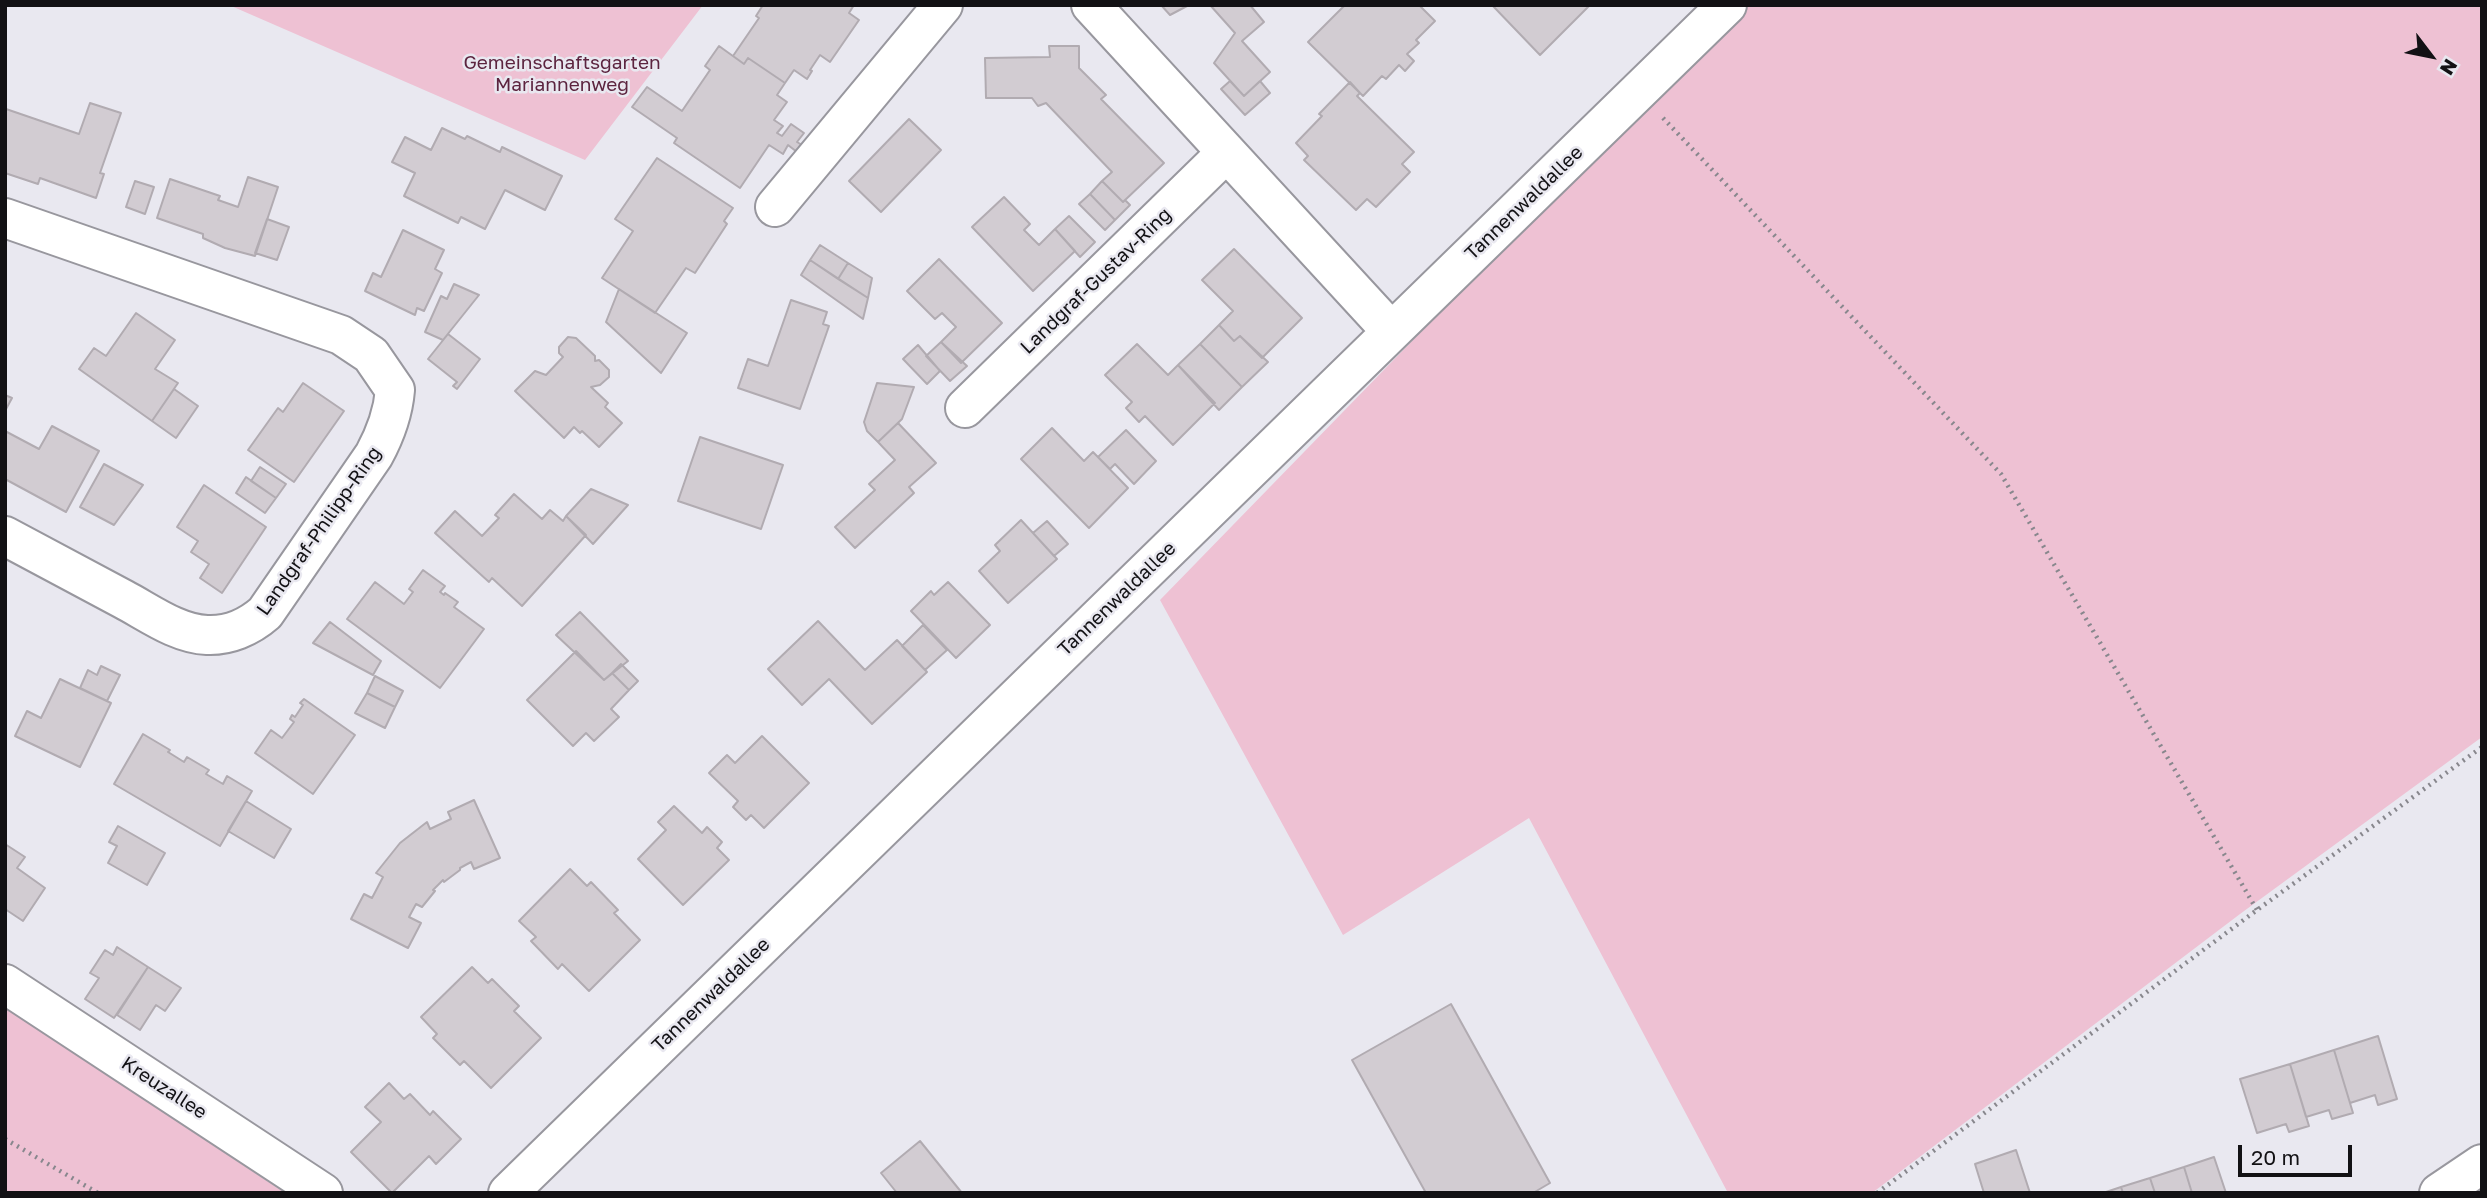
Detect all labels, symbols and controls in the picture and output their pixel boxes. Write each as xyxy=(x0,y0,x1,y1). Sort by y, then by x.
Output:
north arrow xyxy=(2396,21,2466,91)
park label: Gemeinschaftsgarten Mariannenweg xyxy=(463,52,661,96)
text: N xyxy=(2436,55,2463,80)
street label: Tannenwaldallee xyxy=(1460,141,1588,265)
street label: Landgraf-Gustav-Ring xyxy=(1016,203,1176,359)
street label: Landgraf-Philipp-Ring xyxy=(252,442,386,620)
street label: Tannenwaldallee xyxy=(1053,537,1181,661)
street label: Tannenwaldallee xyxy=(647,933,775,1057)
street label: Kreuzallee xyxy=(117,1052,211,1124)
scale bar xyxy=(2242,1132,2356,1176)
text: 20 m xyxy=(2251,1144,2300,1170)

